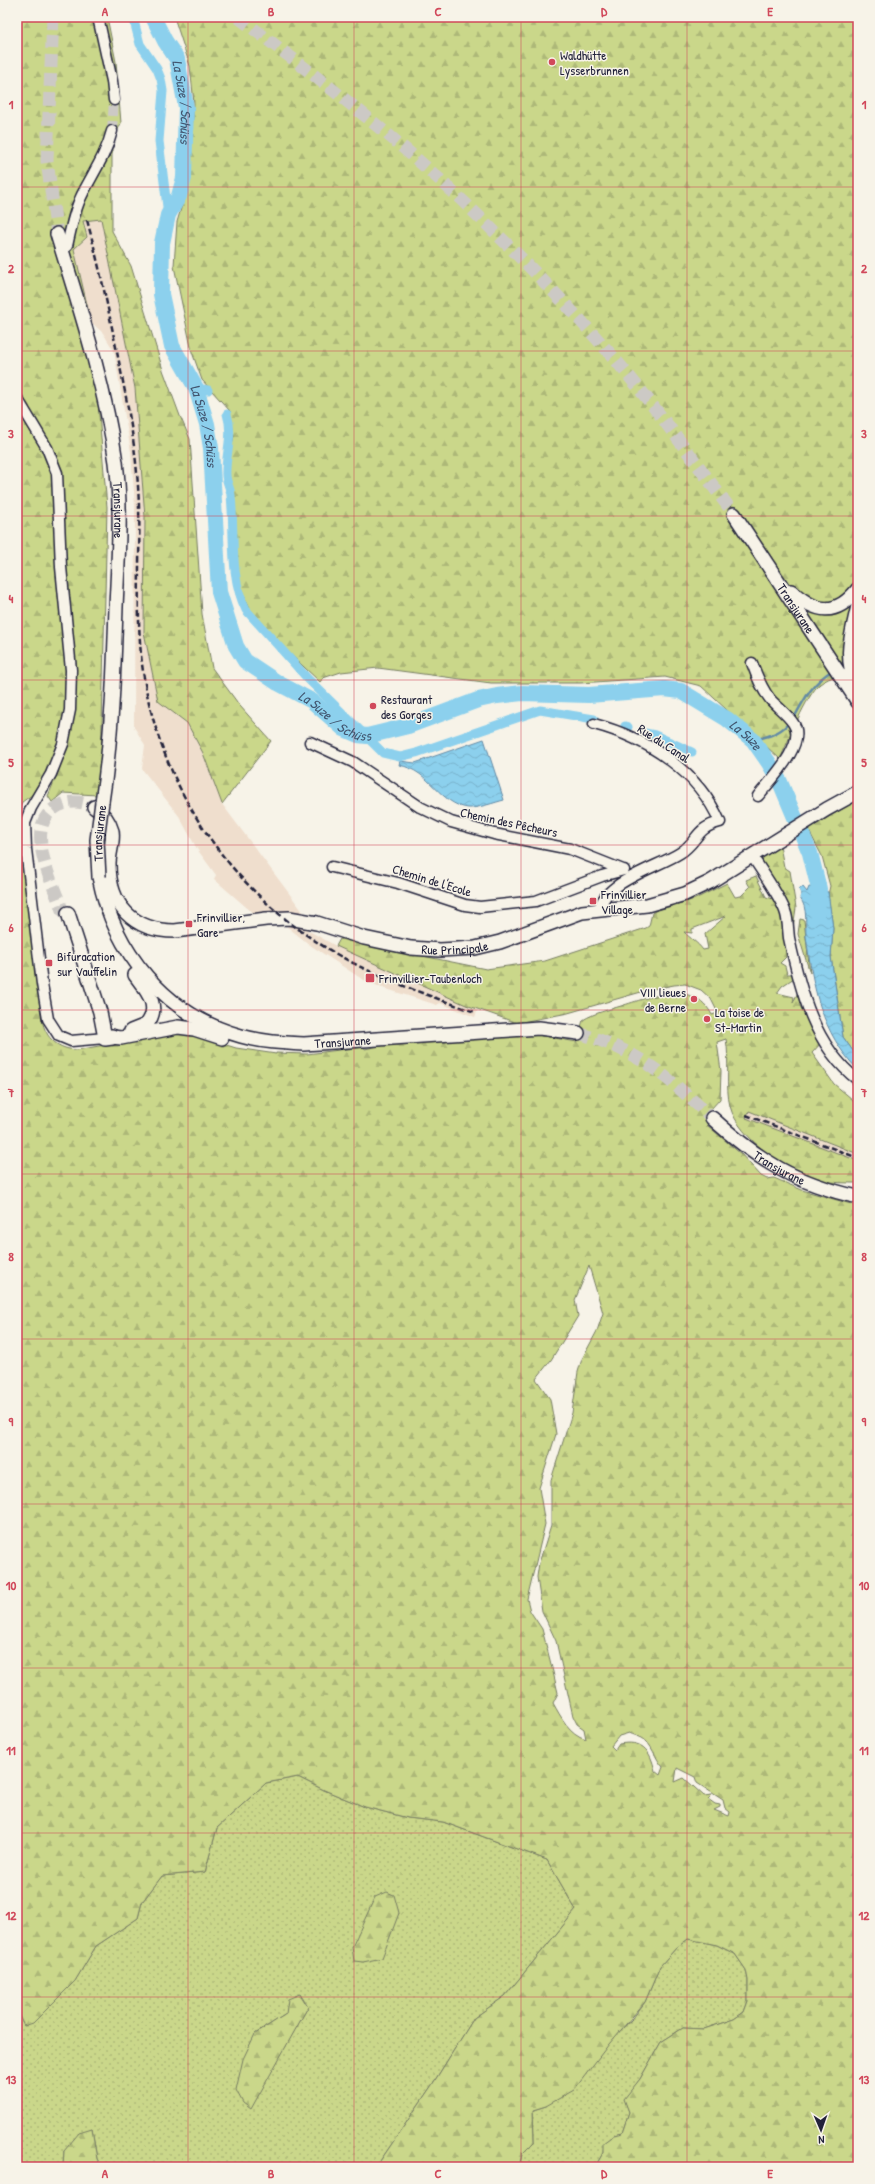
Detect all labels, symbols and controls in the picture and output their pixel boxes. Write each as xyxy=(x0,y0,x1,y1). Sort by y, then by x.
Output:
text: A xyxy=(102,2,109,20)
text: B xyxy=(268,2,275,20)
text: C xyxy=(434,2,442,20)
text: D xyxy=(601,2,608,20)
text: E xyxy=(767,2,773,20)
place label: Waldhütte Lysserbrunnen xyxy=(560,46,629,79)
marker: Waldhütte Lysserbrunnen xyxy=(547,57,557,67)
water label: La Suze / Schüss xyxy=(168,59,196,146)
text: 1 xyxy=(9,95,14,113)
text: 1 xyxy=(862,95,867,113)
text: 2 xyxy=(8,259,15,277)
text: 2 xyxy=(861,259,868,277)
water label: La Suze / Schüss xyxy=(187,380,222,469)
text: 3 xyxy=(8,424,14,442)
text: 3 xyxy=(861,424,867,442)
street label: Transjurane xyxy=(109,481,128,539)
street label: Transjurane xyxy=(773,580,819,637)
text: 4 xyxy=(9,589,14,607)
text: 4 xyxy=(862,589,867,607)
water label: La Suze / Schüss xyxy=(296,686,374,745)
place label: Restaurant des Gorges xyxy=(381,690,433,723)
marker: Restaurant des Gorges xyxy=(368,701,378,711)
water label: La Suze xyxy=(726,715,768,755)
street label: Rue du Canal xyxy=(634,719,694,767)
text: 5 xyxy=(8,753,14,771)
text: 5 xyxy=(861,753,867,771)
street label: Chemin des Pêcheurs xyxy=(459,803,559,841)
street label: Transjurane xyxy=(88,804,111,862)
street label: Chemin de l'Ecole xyxy=(390,859,474,901)
place label: Frinvillier Village xyxy=(600,885,646,918)
marker: Frinvillier Village xyxy=(588,896,598,906)
place label: Frinvillier, Gare xyxy=(196,908,245,941)
text: 6 xyxy=(8,918,14,936)
text: 6 xyxy=(861,918,867,936)
marker: Frinvillier, Gare xyxy=(184,919,194,929)
street label: Rue Principale xyxy=(421,936,490,959)
place label: Bifuracation sur Vauffelin xyxy=(57,947,117,980)
marker: Bifuracation sur Vauffelin xyxy=(44,958,54,968)
place label: Frinvillier-Taubenloch xyxy=(378,969,482,987)
marker: Frinvillier-Taubenloch xyxy=(364,972,376,984)
place label: VIII lieues de Berne xyxy=(640,983,686,1016)
marker: VIII lieues de Berne xyxy=(689,994,699,1004)
place label: La toise de St-Martin xyxy=(715,1003,764,1036)
marker: La toise de St-Martin xyxy=(702,1014,712,1024)
street label: Transjurane xyxy=(314,1030,372,1052)
text: 7 xyxy=(7,1083,15,1101)
text: 7 xyxy=(860,1083,868,1101)
street label: Transjurane xyxy=(750,1146,808,1189)
text: 8 xyxy=(8,1247,14,1265)
text: 8 xyxy=(861,1247,867,1265)
text: 9 xyxy=(9,1412,14,1430)
text: 9 xyxy=(862,1412,867,1430)
text: 10 xyxy=(6,1576,16,1594)
text: 10 xyxy=(859,1576,869,1594)
text: 11 xyxy=(6,1741,16,1759)
text: 11 xyxy=(859,1741,869,1759)
text: 12 xyxy=(6,1906,17,1924)
text: 12 xyxy=(859,1906,870,1924)
text: 13 xyxy=(6,2070,16,2088)
text: 13 xyxy=(859,2070,869,2088)
north arrow xyxy=(801,2110,841,2150)
text: N xyxy=(818,2133,825,2147)
text: A xyxy=(102,2164,109,2182)
text: B xyxy=(268,2164,275,2182)
text: C xyxy=(434,2164,442,2182)
text: D xyxy=(601,2164,608,2182)
text: E xyxy=(767,2164,773,2182)

